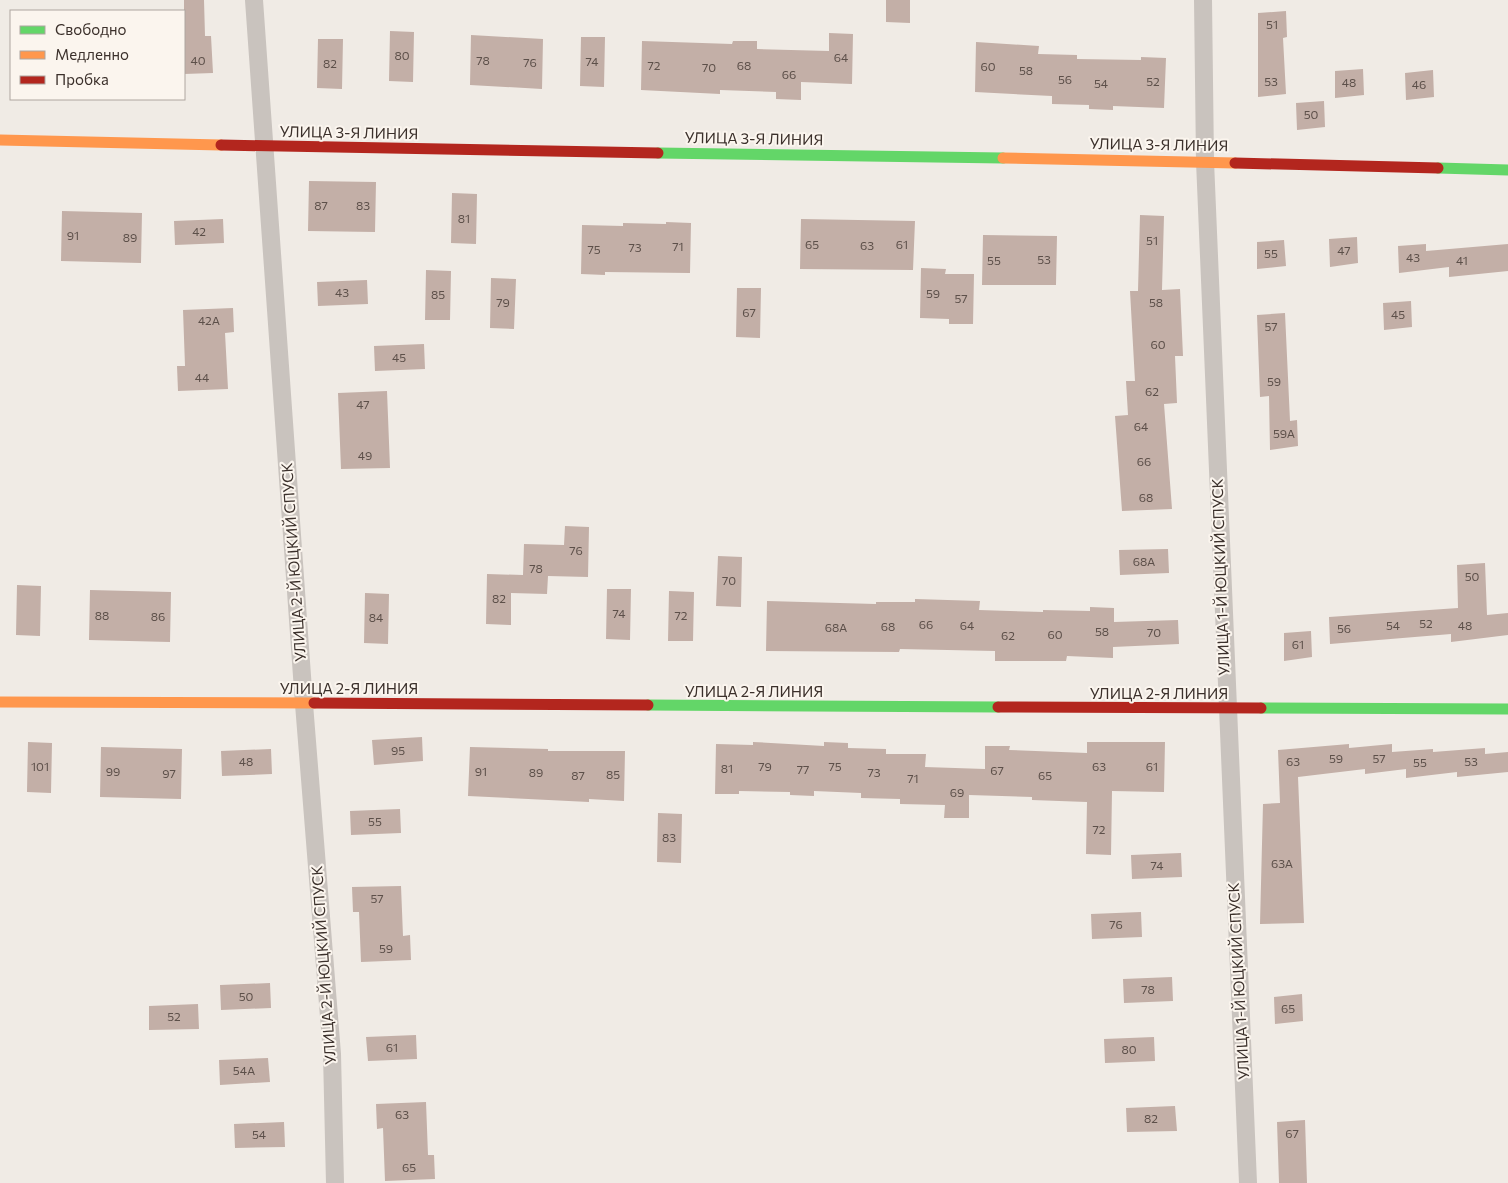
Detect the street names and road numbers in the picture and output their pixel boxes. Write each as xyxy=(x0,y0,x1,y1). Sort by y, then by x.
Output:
street label: УЛИЦА 3-Я ЛИНИЯ xyxy=(279,122,419,142)
street label: УЛИЦА 3-Я ЛИНИЯ xyxy=(684,128,824,148)
street label: УЛИЦА 3-Я ЛИНИЯ xyxy=(1089,134,1229,154)
street label: УЛИЦА 2-Й ЮЦКИЙ СПУСК xyxy=(277,462,309,662)
street label: УЛИЦА 1-Й ЮЦКИЙ СПУСК xyxy=(1208,478,1232,676)
street label: УЛИЦА 2-Я ЛИНИЯ xyxy=(280,679,418,697)
street label: УЛИЦА 2-Я ЛИНИЯ xyxy=(685,682,823,700)
street label: УЛИЦА 2-Я ЛИНИЯ xyxy=(1090,684,1228,702)
street label: УЛИЦА 2-Й ЮЦКИЙ СПУСК xyxy=(307,865,339,1065)
street label: УЛИЦА 1-Й ЮЦКИЙ СПУСК xyxy=(1224,882,1252,1080)

